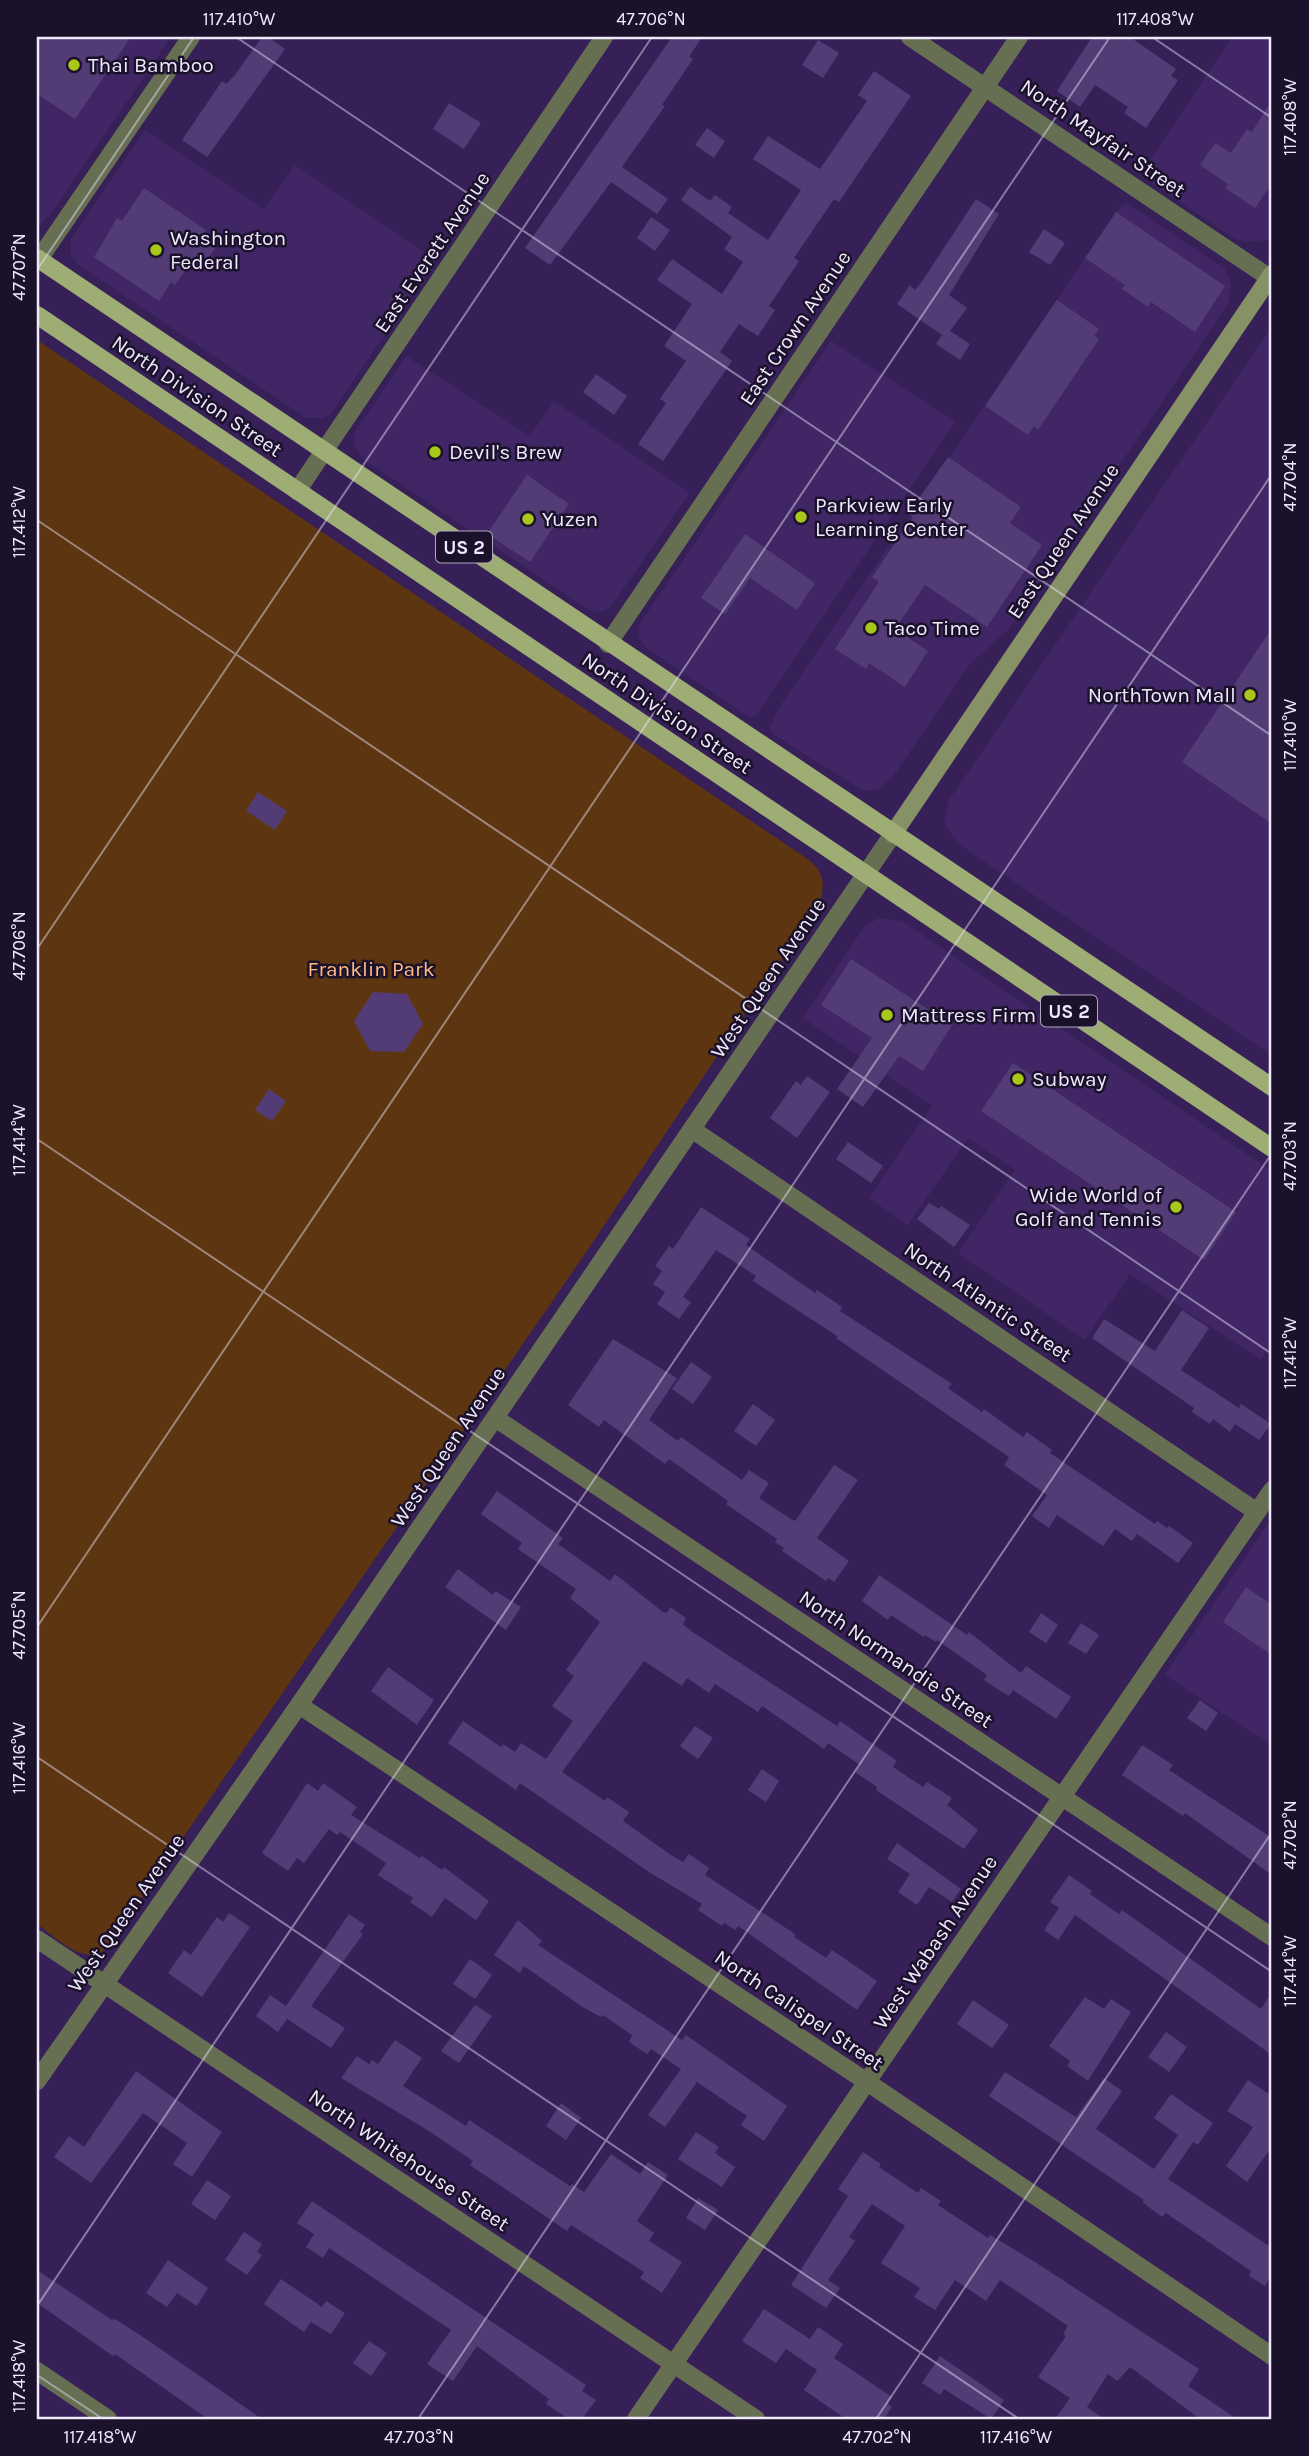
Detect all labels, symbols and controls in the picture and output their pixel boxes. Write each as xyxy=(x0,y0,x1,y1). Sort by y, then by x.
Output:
text: 117.410°W xyxy=(203,8,275,30)
text: 47.706°N xyxy=(616,8,686,30)
text: 117.408°W xyxy=(1116,8,1194,30)
place label: Thai Bamboo xyxy=(88,53,214,77)
marker: Thai Bamboo xyxy=(66,57,82,73)
street label: North Mayfair Street xyxy=(1016,74,1190,202)
text: 117.408°W xyxy=(1279,78,1301,156)
street label: East Everett Avenue xyxy=(369,167,495,337)
place label: Washington Federal xyxy=(170,226,286,274)
text: 47.707°N xyxy=(8,233,30,301)
marker: Washington Federal xyxy=(148,242,164,258)
street label: East Crown Avenue xyxy=(734,246,856,410)
street label: North Division Street xyxy=(107,330,287,462)
place label: Devil's Brew xyxy=(449,440,562,464)
text: 47.704°N xyxy=(1279,442,1301,512)
marker: Devil's Brew xyxy=(427,444,443,460)
street label: East Queen Avenue xyxy=(1002,459,1124,623)
text: 117.412°W xyxy=(8,486,30,558)
place label: Parkview Early Learning Center xyxy=(815,493,966,541)
place label: Yuzen xyxy=(542,507,598,531)
marker: Parkview Early Learning Center xyxy=(793,509,809,525)
marker: Yuzen xyxy=(520,511,536,527)
road number: US 2 xyxy=(436,532,492,562)
place label: Taco Time xyxy=(885,616,980,640)
marker: Taco Time xyxy=(863,620,879,636)
street label: North Division Street xyxy=(577,647,757,779)
place label: NorthTown Mall xyxy=(1088,683,1236,707)
marker: NorthTown Mall xyxy=(1242,687,1258,703)
text: 117.410°W xyxy=(1279,699,1301,771)
street label: West Queen Avenue xyxy=(706,894,830,1062)
text: 47.706°N xyxy=(8,911,30,981)
park label: Franklin Park xyxy=(307,957,435,981)
road number: US 2 xyxy=(1041,995,1097,1026)
place label: Mattress Firm xyxy=(901,1003,1036,1027)
marker: Mattress Firm xyxy=(879,1007,895,1023)
place label: Subway xyxy=(1032,1067,1107,1091)
marker: Subway xyxy=(1010,1071,1026,1087)
text: 117.414°W xyxy=(8,1104,30,1176)
text: 47.703°N xyxy=(1279,1121,1301,1191)
place label: Wide World of Golf and Tennis xyxy=(1015,1183,1163,1231)
marker: Wide World of Golf and Tennis xyxy=(1168,1199,1184,1215)
street label: North Atlantic Street xyxy=(900,1237,1076,1367)
text: 117.412°W xyxy=(1279,1317,1301,1389)
street label: West Queen Avenue xyxy=(386,1363,510,1531)
street label: North Normandie Street xyxy=(795,1585,997,1733)
text: 47.705°N xyxy=(8,1590,30,1660)
text: 117.416°W xyxy=(8,1722,30,1794)
text: 47.702°N xyxy=(1279,1800,1301,1870)
street label: West Queen Avenue xyxy=(62,1829,190,1997)
street label: West Wabash Avenue xyxy=(868,1851,1002,2033)
text: 117.414°W xyxy=(1279,1935,1301,2007)
street label: North Calispel Street xyxy=(710,1945,888,2075)
street label: North Whitehouse Street xyxy=(304,2084,514,2236)
text: 117.418°W xyxy=(8,2340,30,2412)
text: 117.418°W xyxy=(64,2426,136,2448)
text: 47.703°N xyxy=(384,2426,454,2448)
text: 47.702°N xyxy=(842,2426,912,2448)
text: 117.416°W xyxy=(980,2426,1052,2448)

